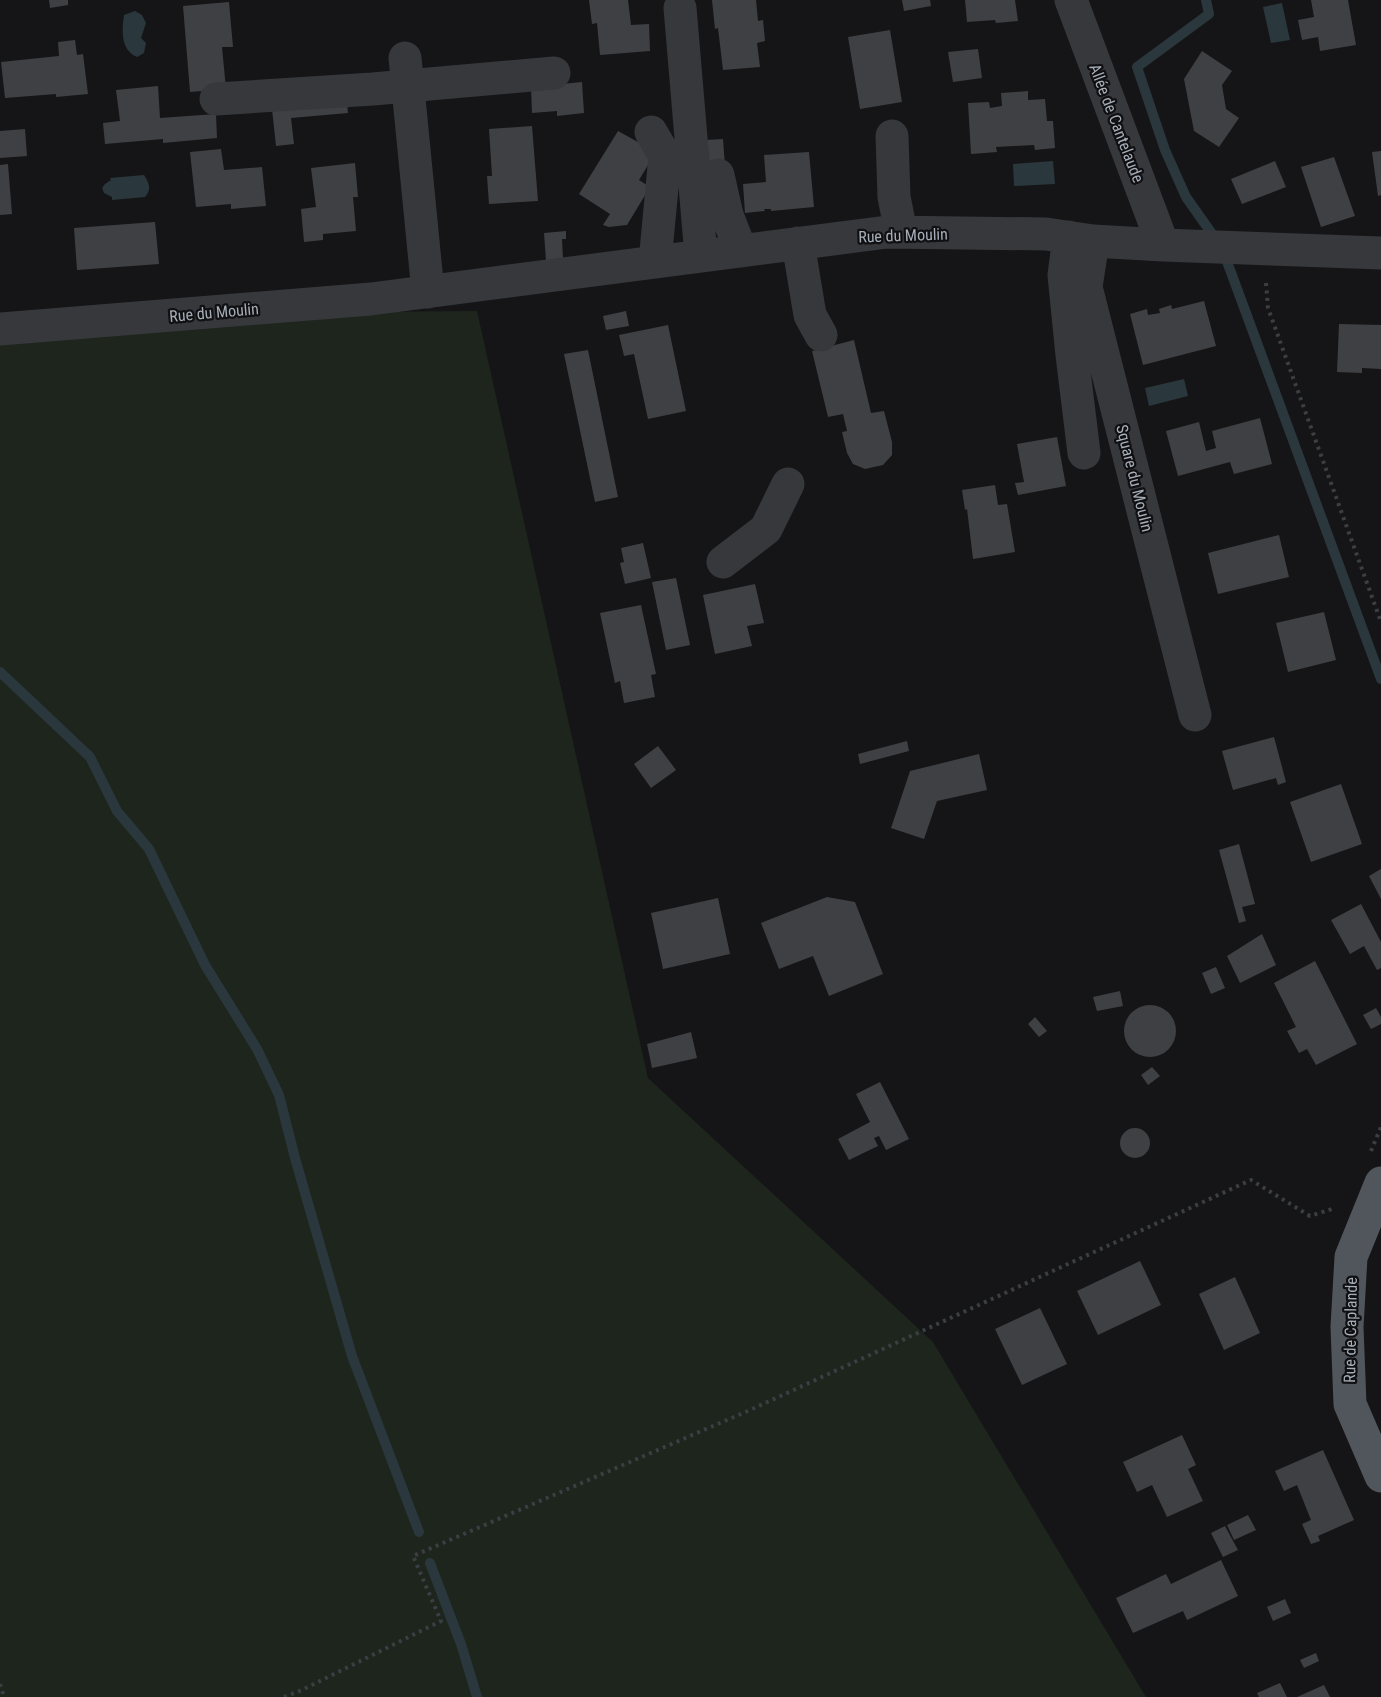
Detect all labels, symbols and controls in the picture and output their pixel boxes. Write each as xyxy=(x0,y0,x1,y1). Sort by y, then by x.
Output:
street label: Allée de Cantelaude xyxy=(1085,61,1148,185)
street label: Rue du Moulin xyxy=(858,224,948,247)
street label: Rue du Moulin xyxy=(169,299,260,326)
street label: Square du Moulin xyxy=(1112,423,1157,534)
street label: Rue de Caplande xyxy=(1340,1277,1361,1383)

